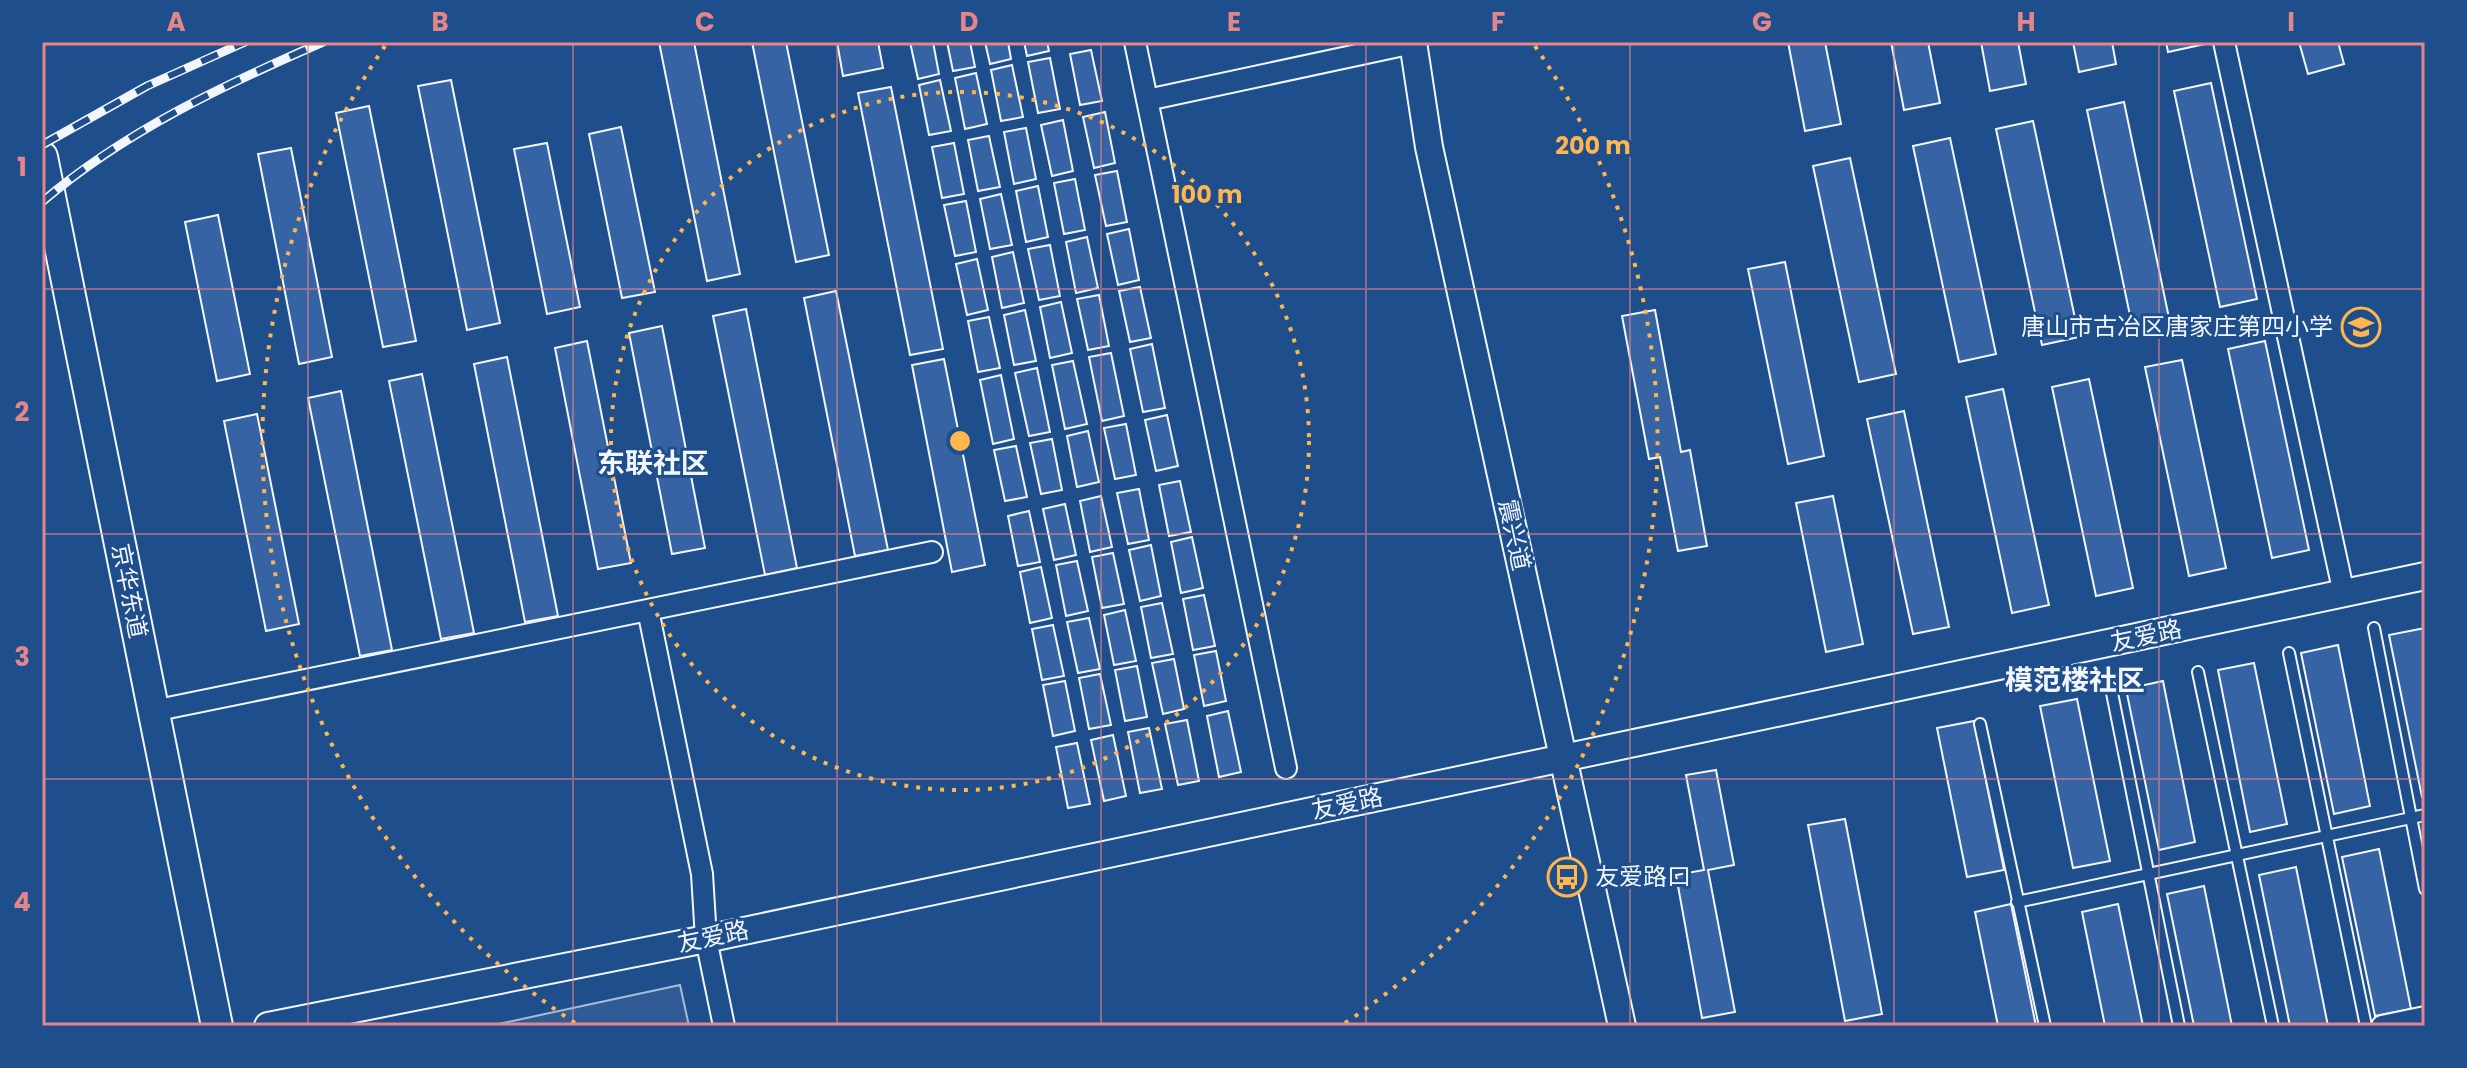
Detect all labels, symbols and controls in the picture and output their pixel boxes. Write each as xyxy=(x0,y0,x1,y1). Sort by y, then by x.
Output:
text: A xyxy=(166,4,186,40)
text: B xyxy=(431,4,449,40)
text: C xyxy=(695,4,715,40)
text: D xyxy=(960,4,979,40)
text: E xyxy=(1227,4,1241,40)
text: F xyxy=(1491,4,1505,40)
text: G xyxy=(1752,4,1772,40)
text: H xyxy=(2016,4,2036,40)
text: I xyxy=(2287,4,2295,40)
text: 200 m xyxy=(1555,129,1631,162)
text: 1 xyxy=(17,149,27,185)
text: 100 m xyxy=(1172,178,1242,211)
school or university icon: 唐山市古冶区唐家庄第四小学 xyxy=(2340,306,2382,348)
place label: 唐山市古冶区唐家庄第四小学 xyxy=(2021,310,2333,343)
text: 2 xyxy=(15,394,30,430)
centre of rings xyxy=(946,427,974,455)
district label: 东联社区 xyxy=(597,444,709,483)
street label: 震兴道 xyxy=(1491,496,1538,574)
street label: 京华东道 xyxy=(104,541,155,641)
street label: 友爱路 xyxy=(2107,612,2185,659)
text: 3 xyxy=(14,639,30,675)
district label: 模范楼社区 xyxy=(2005,661,2145,700)
street label: 友爱路 xyxy=(1308,780,1386,827)
bus stop icon: 友爱路口 xyxy=(1546,856,1588,898)
place label: 友爱路口 xyxy=(1595,860,1691,893)
text: 4 xyxy=(13,884,31,920)
street label: 友爱路 xyxy=(674,913,752,960)

